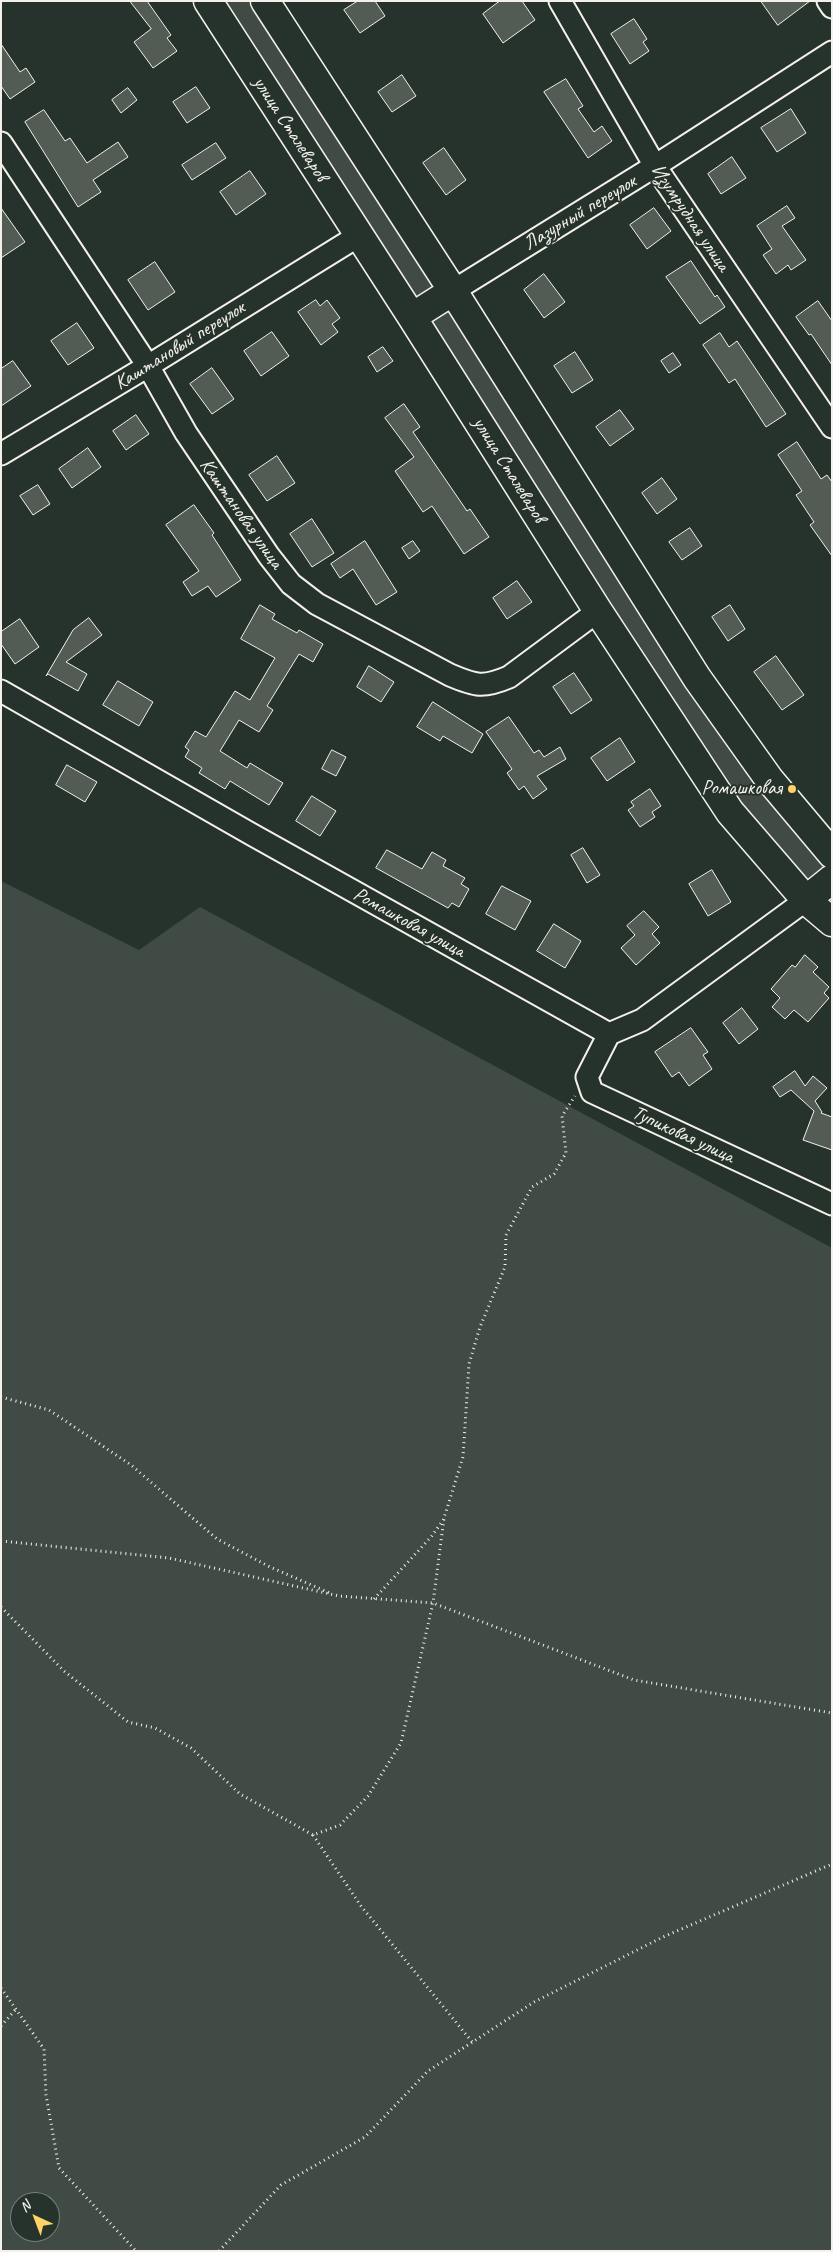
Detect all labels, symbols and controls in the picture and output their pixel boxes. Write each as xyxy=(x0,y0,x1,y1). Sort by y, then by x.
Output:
street label: улица Сталеваров xyxy=(247,72,333,186)
street label: Изумрудная улица xyxy=(645,160,735,276)
street label: Лазурный переулок xyxy=(519,170,641,256)
street label: Каштановый переулок xyxy=(110,296,250,396)
street label: улица Сталеваров xyxy=(467,413,551,527)
street label: Каштановая улица xyxy=(194,454,288,574)
place label: Ромашковая xyxy=(702,777,782,801)
marker: Ромашковая xyxy=(786,783,798,795)
street label: Ромашковая улица xyxy=(349,883,469,963)
street label: Тупиковая улица xyxy=(628,1101,738,1169)
north arrow xyxy=(10,2192,60,2242)
text: N xyxy=(16,2197,34,2216)

